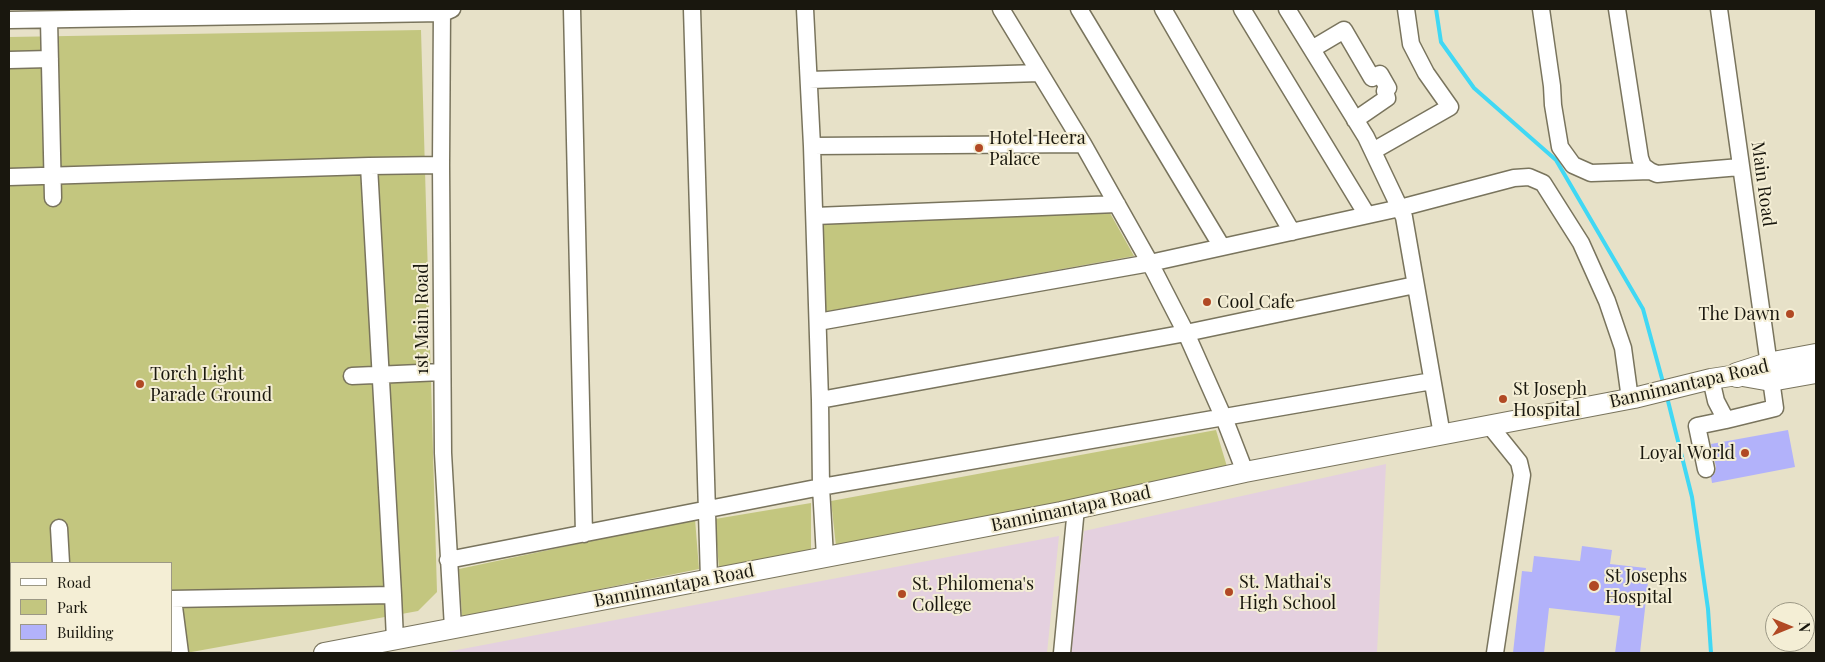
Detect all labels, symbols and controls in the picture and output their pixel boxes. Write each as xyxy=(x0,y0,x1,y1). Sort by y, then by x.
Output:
place label: Hotel Heera Palace xyxy=(989,127,1086,170)
street label: Main Road xyxy=(1746,140,1780,228)
marker: Hotel Heera Palace xyxy=(973,142,985,154)
street label: 1st Main Road xyxy=(411,263,433,375)
place label: Cool Cafe xyxy=(1217,291,1295,313)
marker: Cool Cafe xyxy=(1201,296,1213,308)
place label: The Dawn xyxy=(1698,303,1780,325)
marker: The Dawn xyxy=(1784,308,1796,320)
street label: Bannimantapa Road xyxy=(1607,355,1771,413)
place label: Torch Light Parade Ground xyxy=(150,363,272,406)
marker: Torch Light Parade Ground xyxy=(134,378,146,390)
place label: St Joseph Hospital xyxy=(1513,378,1587,420)
marker: St Joseph Hospital xyxy=(1497,393,1509,405)
place label: Loyal World xyxy=(1639,442,1735,464)
marker: Loyal World xyxy=(1739,447,1751,459)
street label: Bannimantapa Road xyxy=(989,482,1153,536)
street label: Bannimantapa Road xyxy=(592,560,756,612)
legend xyxy=(10,562,172,652)
place label: St Josephs Hospital xyxy=(1605,565,1687,608)
place label: St. Mathai's High School xyxy=(1239,571,1336,614)
text: Road xyxy=(57,572,91,592)
place label: St. Philomena's College xyxy=(912,573,1034,616)
marker: St Josephs Hospital xyxy=(1587,579,1601,593)
marker: St. Mathai's High School xyxy=(1223,586,1235,598)
marker: St. Philomena's College xyxy=(896,588,908,600)
text: Park xyxy=(57,597,88,617)
north arrow xyxy=(1765,602,1815,652)
text: Building xyxy=(57,622,113,642)
text: N xyxy=(1795,622,1814,632)

